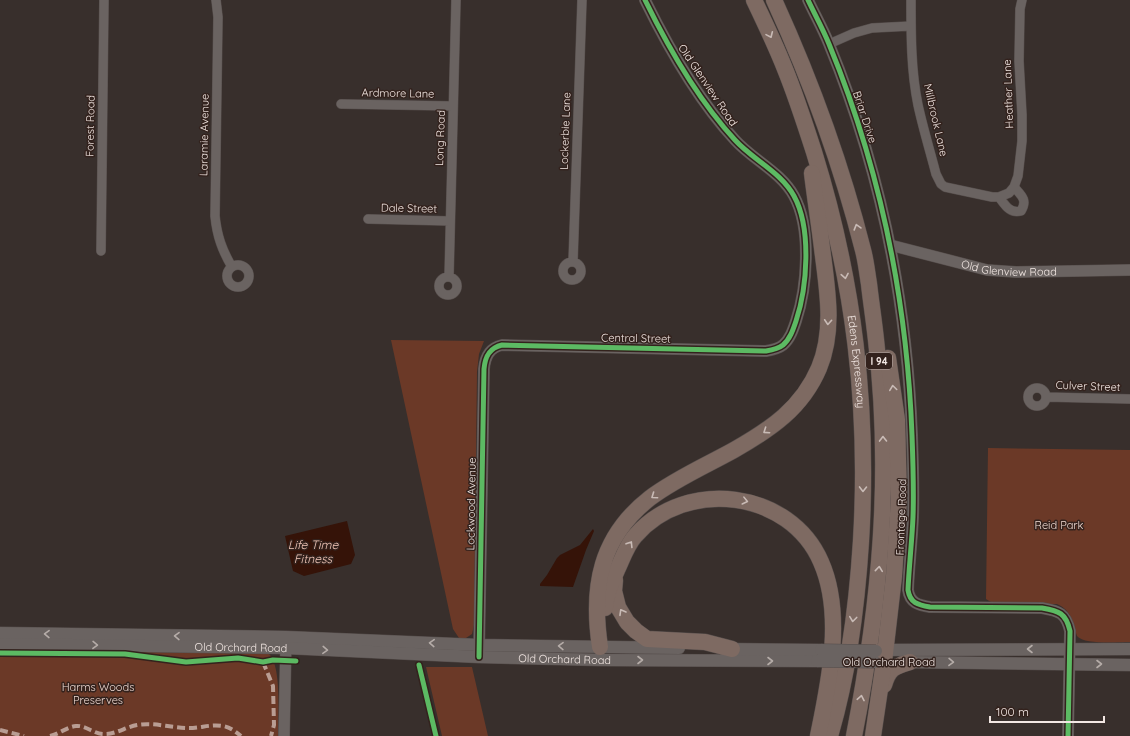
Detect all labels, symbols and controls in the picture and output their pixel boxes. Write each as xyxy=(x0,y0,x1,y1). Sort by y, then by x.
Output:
one-way arrow xyxy=(766,32,774,39)
street label: Old Glenview Road xyxy=(675,41,741,129)
street label: Heather Lane xyxy=(1000,59,1016,129)
street label: Millbrook Lane xyxy=(921,82,951,158)
street label: Ardmore Lane xyxy=(362,85,434,101)
street label: Briar Drive xyxy=(850,89,880,145)
street label: Lockerbie Lane xyxy=(557,92,573,170)
street label: Laramie Avenue xyxy=(196,94,212,176)
street label: Forest Road xyxy=(82,95,98,157)
street label: Long Road xyxy=(432,110,448,166)
street label: Dale Street xyxy=(381,201,438,215)
one-way arrow xyxy=(853,224,862,231)
street label: Old Glenview Road xyxy=(960,257,1057,279)
one-way arrow xyxy=(841,273,849,280)
street label: Edens Expressway xyxy=(845,314,868,409)
one-way arrow xyxy=(824,319,833,325)
street label: Central Street xyxy=(601,330,671,346)
road number: I 94 xyxy=(866,353,892,369)
street label: Culver Street xyxy=(1055,378,1121,394)
one-way arrow xyxy=(888,385,897,391)
one-way arrow xyxy=(763,426,770,434)
one-way arrow xyxy=(879,436,887,442)
street label: Lockwood Avenue xyxy=(463,457,479,551)
street label: Frontage Road xyxy=(893,478,909,556)
one-way arrow xyxy=(858,486,867,492)
one-way arrow xyxy=(651,491,658,499)
one-way arrow xyxy=(742,497,748,505)
park label: Reid Park xyxy=(1035,518,1084,532)
water label: Life Time Fitness xyxy=(288,537,339,566)
one-way arrow xyxy=(625,541,633,548)
one-way arrow xyxy=(874,566,883,572)
one-way arrow xyxy=(619,609,626,616)
one-way arrow xyxy=(849,616,858,622)
one-way arrow xyxy=(44,630,50,638)
one-way arrow xyxy=(174,632,180,640)
one-way arrow xyxy=(428,638,435,647)
street label: Old Orchard Road xyxy=(195,640,287,655)
one-way arrow xyxy=(92,641,98,649)
one-way arrow xyxy=(558,642,564,650)
one-way arrow xyxy=(1027,645,1033,653)
one-way arrow xyxy=(322,646,328,654)
street label: Old Orchard Road xyxy=(518,651,611,667)
street label: Old Orchard Road xyxy=(843,655,935,669)
one-way arrow xyxy=(637,656,643,664)
one-way arrow xyxy=(767,657,773,665)
one-way arrow xyxy=(948,658,954,666)
one-way arrow xyxy=(1096,660,1102,668)
park label: Harms Woods Preserves xyxy=(62,680,134,707)
one-way arrow xyxy=(857,695,865,701)
scale bar xyxy=(990,698,1104,724)
text: 100 m xyxy=(996,704,1029,719)

